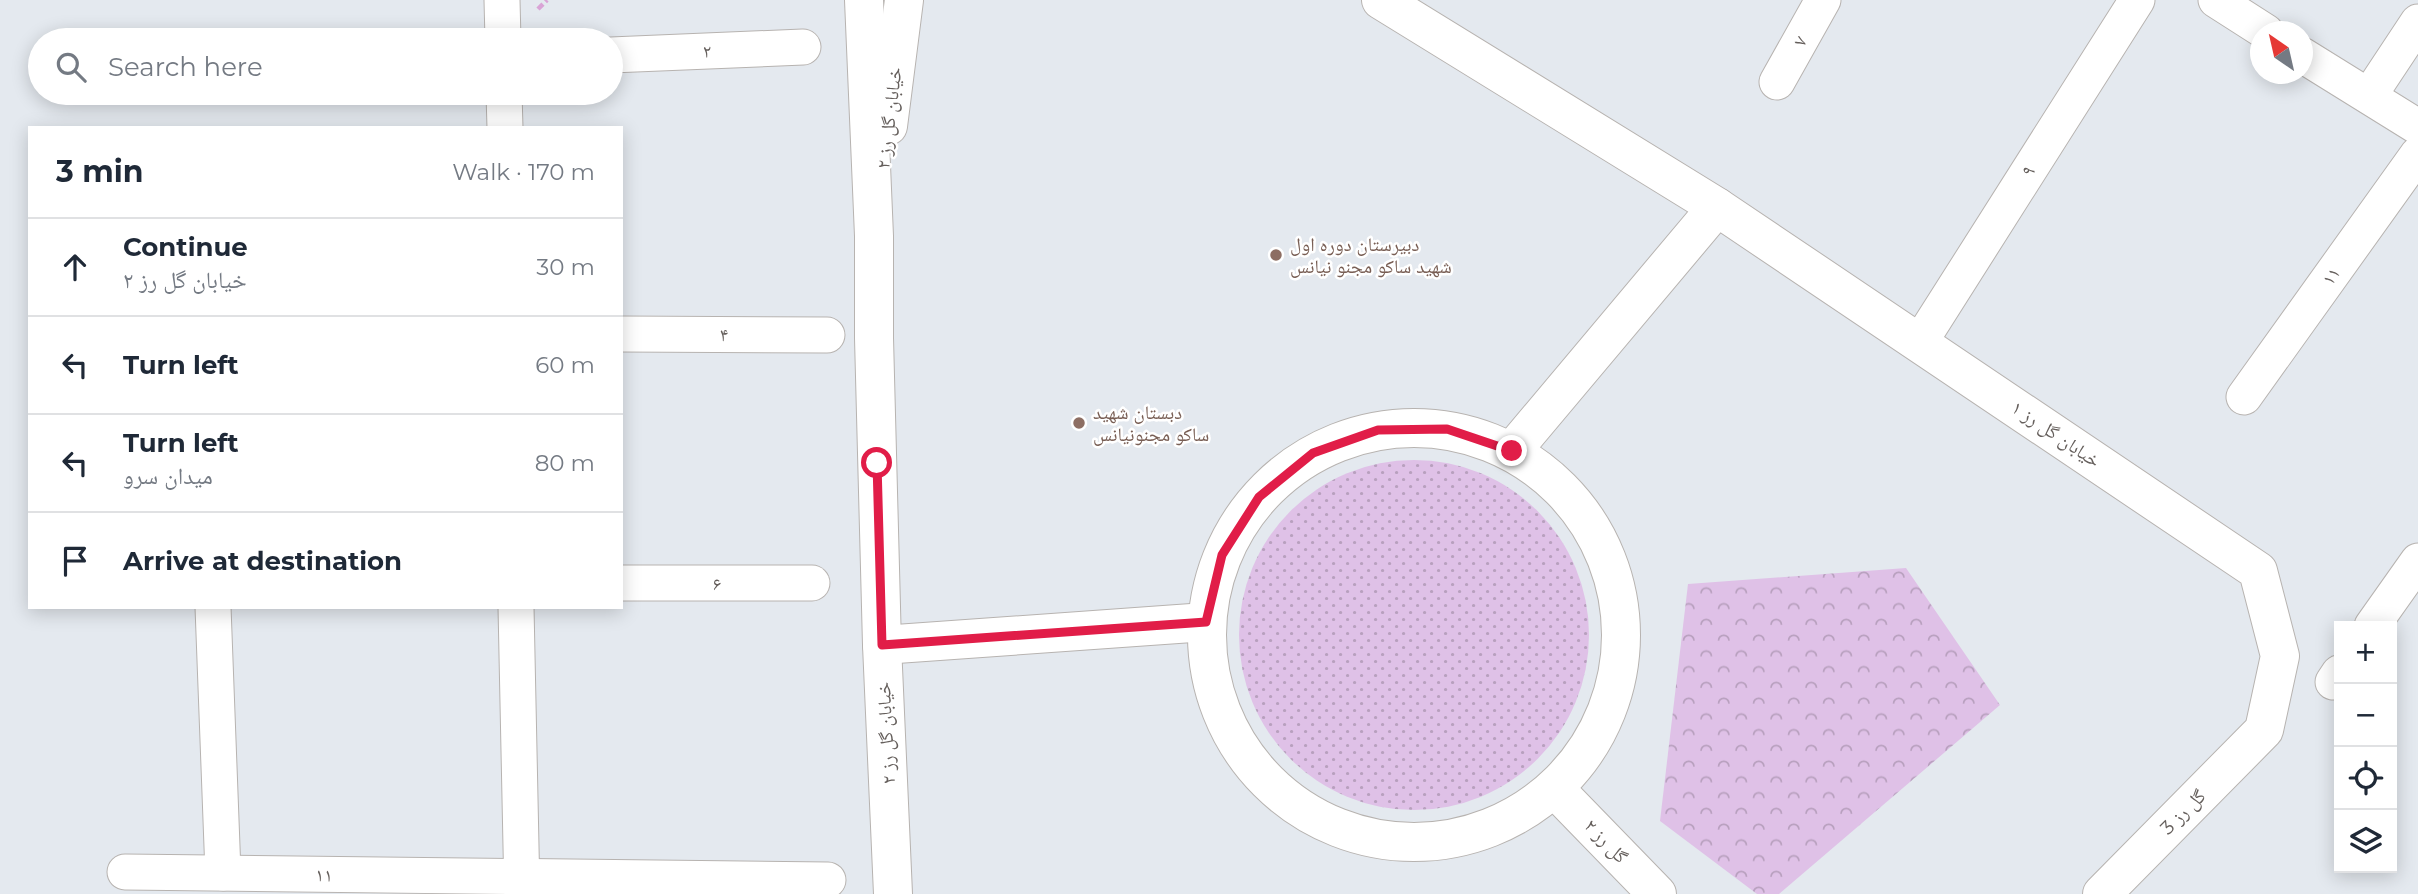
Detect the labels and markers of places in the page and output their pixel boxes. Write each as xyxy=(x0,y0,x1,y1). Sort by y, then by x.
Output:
place label: دبیرستان دوره اول شهید ساکو مجنو نیانس xyxy=(1290,233,1452,278)
marker: دبیرستان دوره اول شهید ساکو مجنو نیانس xyxy=(1268,247,1284,263)
place label: دبستان شهید ساکو مجنونیانس xyxy=(1093,401,1209,446)
marker: دبستان شهید ساکو مجنونیانس xyxy=(1071,415,1087,431)

